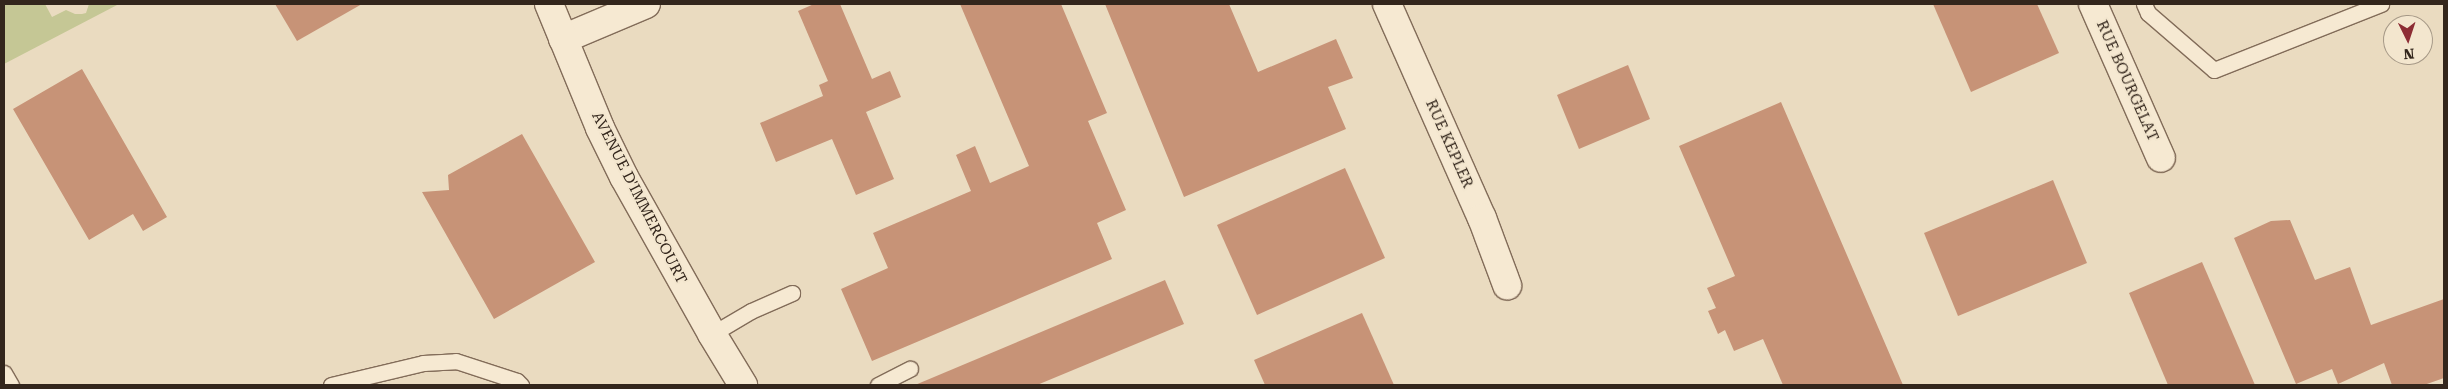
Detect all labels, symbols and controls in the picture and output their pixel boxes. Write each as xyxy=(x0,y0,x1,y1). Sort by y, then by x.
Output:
north arrow xyxy=(2383,15,2433,65)
street label: RUE BOURGELAT xyxy=(2092,18,2162,144)
text: N xyxy=(2403,46,2415,62)
street label: RUE KEPLER xyxy=(1421,97,1477,191)
street label: AVENUE D'IMMERCOURT xyxy=(588,109,690,287)

